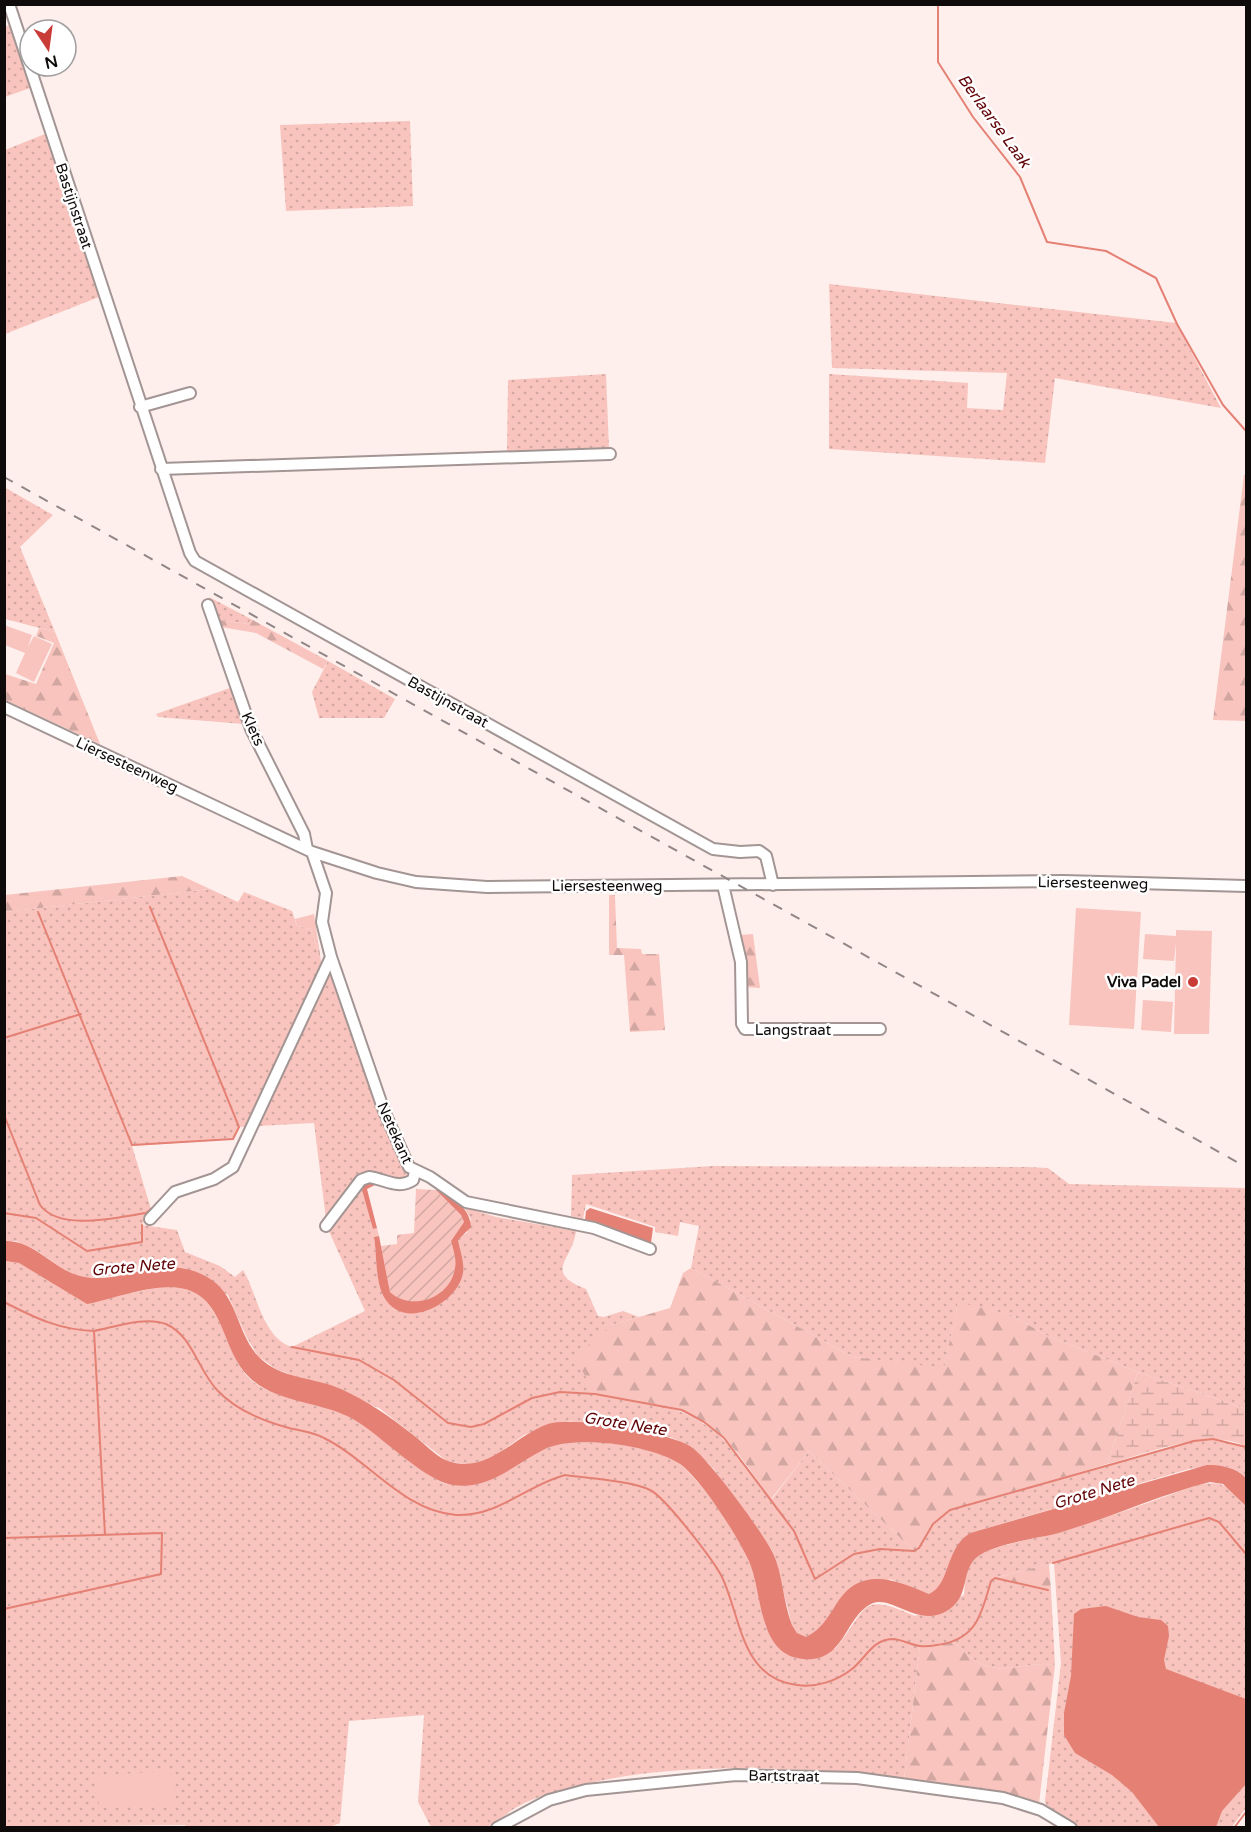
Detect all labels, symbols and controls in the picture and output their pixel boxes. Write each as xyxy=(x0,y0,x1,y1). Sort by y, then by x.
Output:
north arrow xyxy=(18,18,78,78)
text: N xyxy=(43,50,60,73)
water label: Berlaarse Laak xyxy=(953,70,1035,173)
street label: Bastijnstraat xyxy=(52,161,96,252)
street label: Bastijnstraat xyxy=(405,672,492,732)
street label: Klets xyxy=(238,709,268,749)
street label: Liersesteenweg xyxy=(73,733,181,797)
street label: Liersesteenweg xyxy=(1037,873,1149,893)
street label: Liersesteenweg xyxy=(552,877,662,895)
place label: Viva Padel xyxy=(1107,973,1181,991)
marker: Viva Padel xyxy=(1186,975,1200,989)
street label: Langstraat xyxy=(755,1021,832,1039)
street label: Netekant xyxy=(373,1099,417,1167)
water label: Grote Nete xyxy=(90,1253,176,1281)
water label: Grote Nete xyxy=(582,1408,669,1441)
water label: Grote Nete xyxy=(1051,1470,1138,1514)
street label: Bartstraat xyxy=(748,1766,820,1786)

